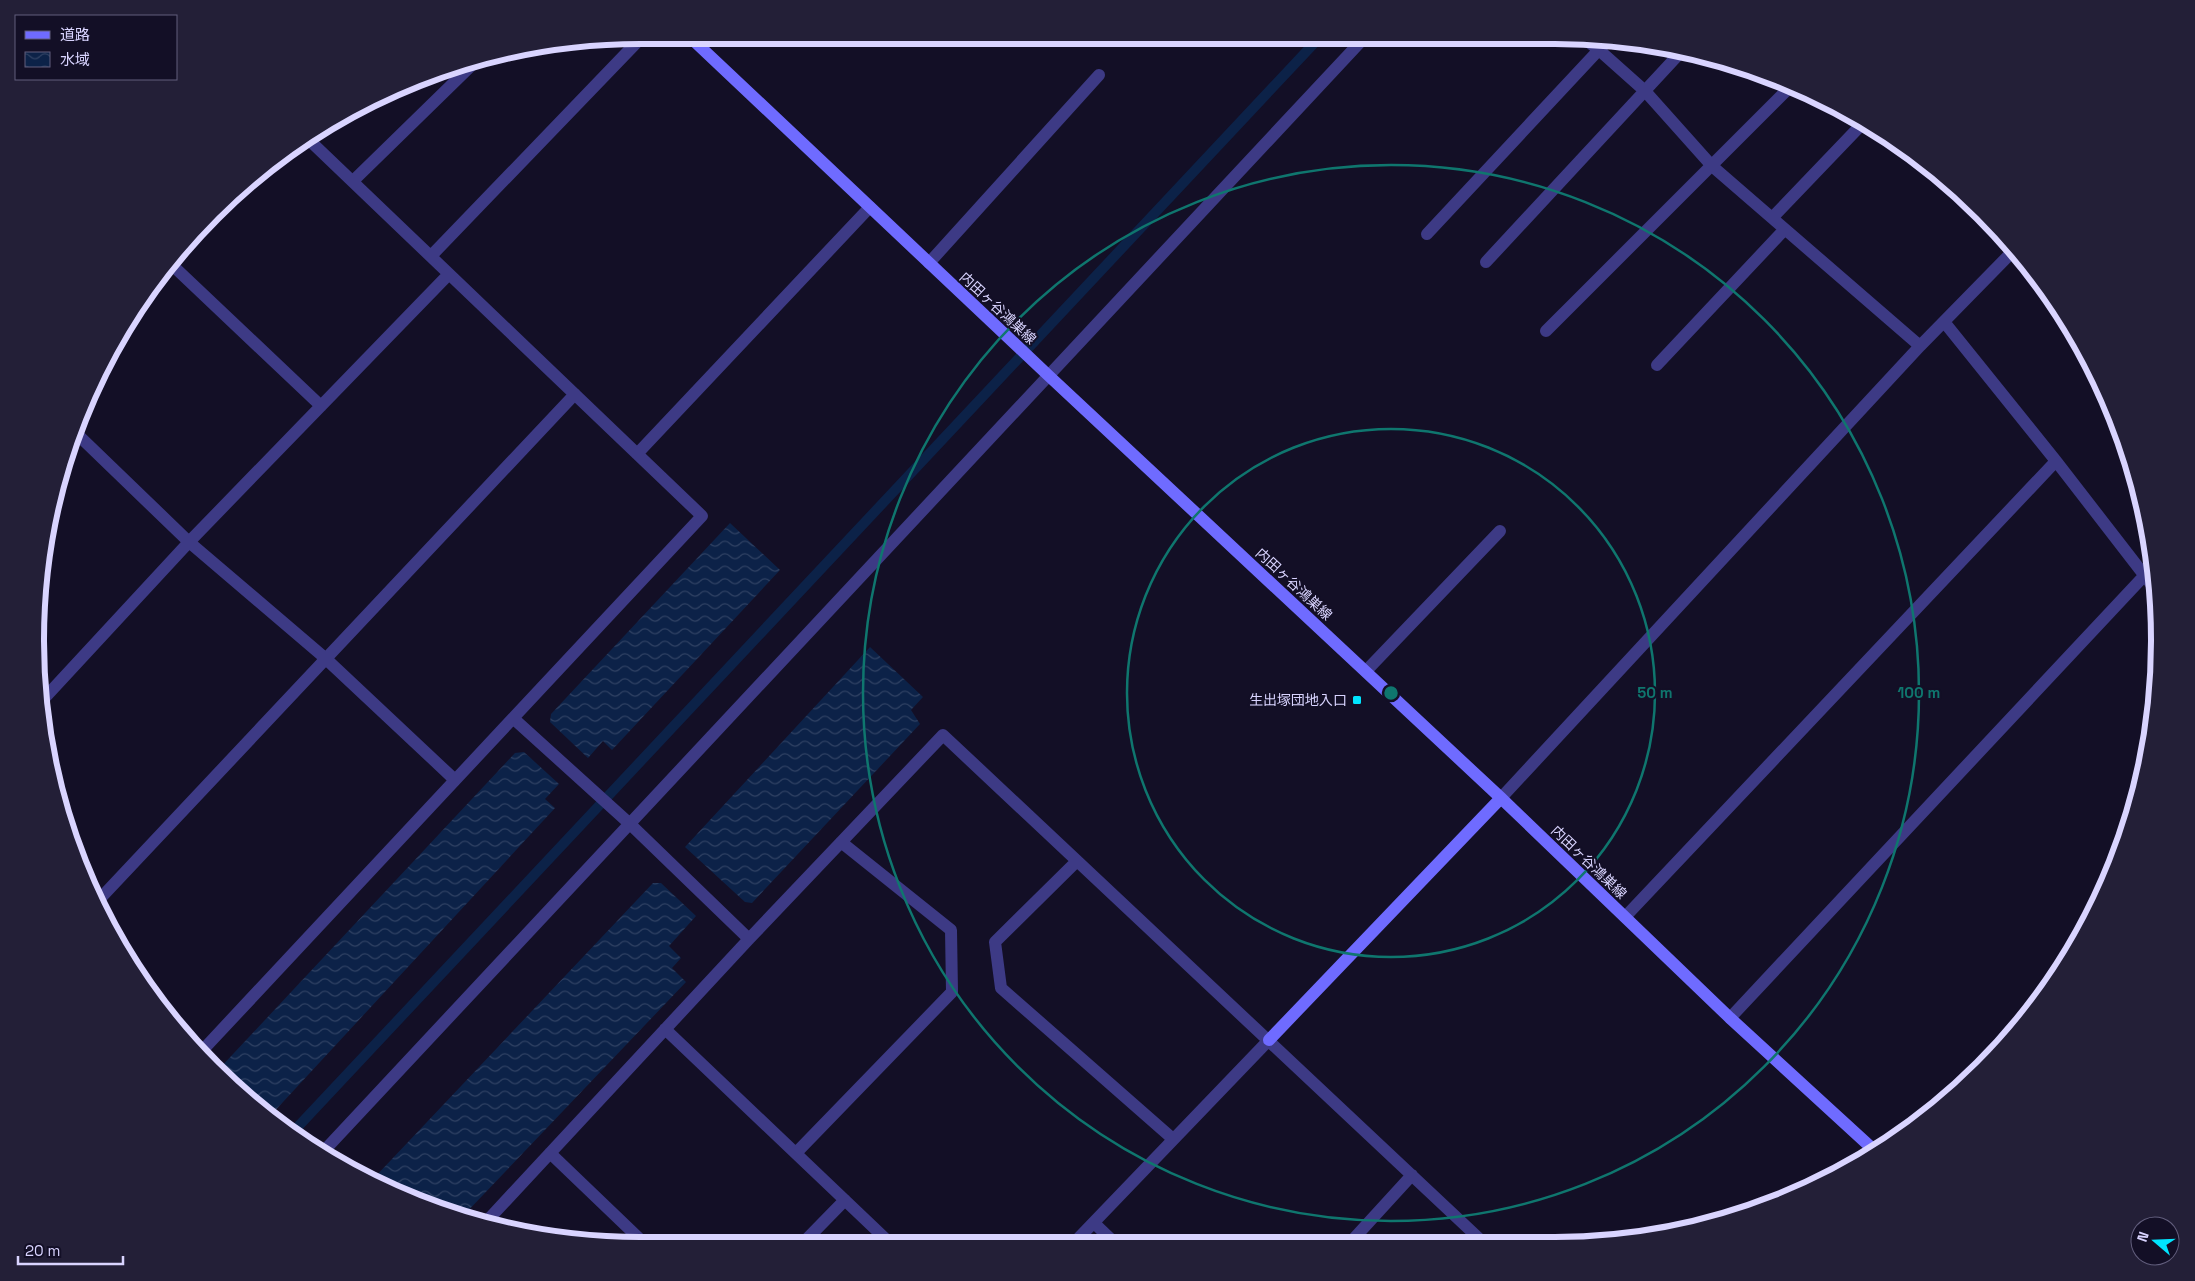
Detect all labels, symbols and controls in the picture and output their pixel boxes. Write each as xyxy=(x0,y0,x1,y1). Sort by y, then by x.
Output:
legend xyxy=(15,15,178,80)
text: 道路 xyxy=(60,25,90,44)
text: 水域 xyxy=(60,50,90,69)
street label: 内田ヶ谷鴻巣線 xyxy=(956,268,1040,348)
street label: 内田ヶ谷鴻巣線 xyxy=(1252,544,1336,624)
text: 50 m xyxy=(1637,683,1673,702)
text: 100 m xyxy=(1898,683,1940,702)
centre of rings xyxy=(1382,684,1400,702)
place label: 生出塚団地入口 xyxy=(1249,691,1347,709)
marker: 生出塚団地入口 xyxy=(1351,694,1363,706)
street label: 内田ヶ谷鴻巣線 xyxy=(1548,821,1630,903)
north arrow xyxy=(2130,1216,2180,1266)
text: N xyxy=(2133,1229,2153,1244)
scale bar xyxy=(18,1234,122,1266)
text: 20 m xyxy=(25,1241,60,1260)

